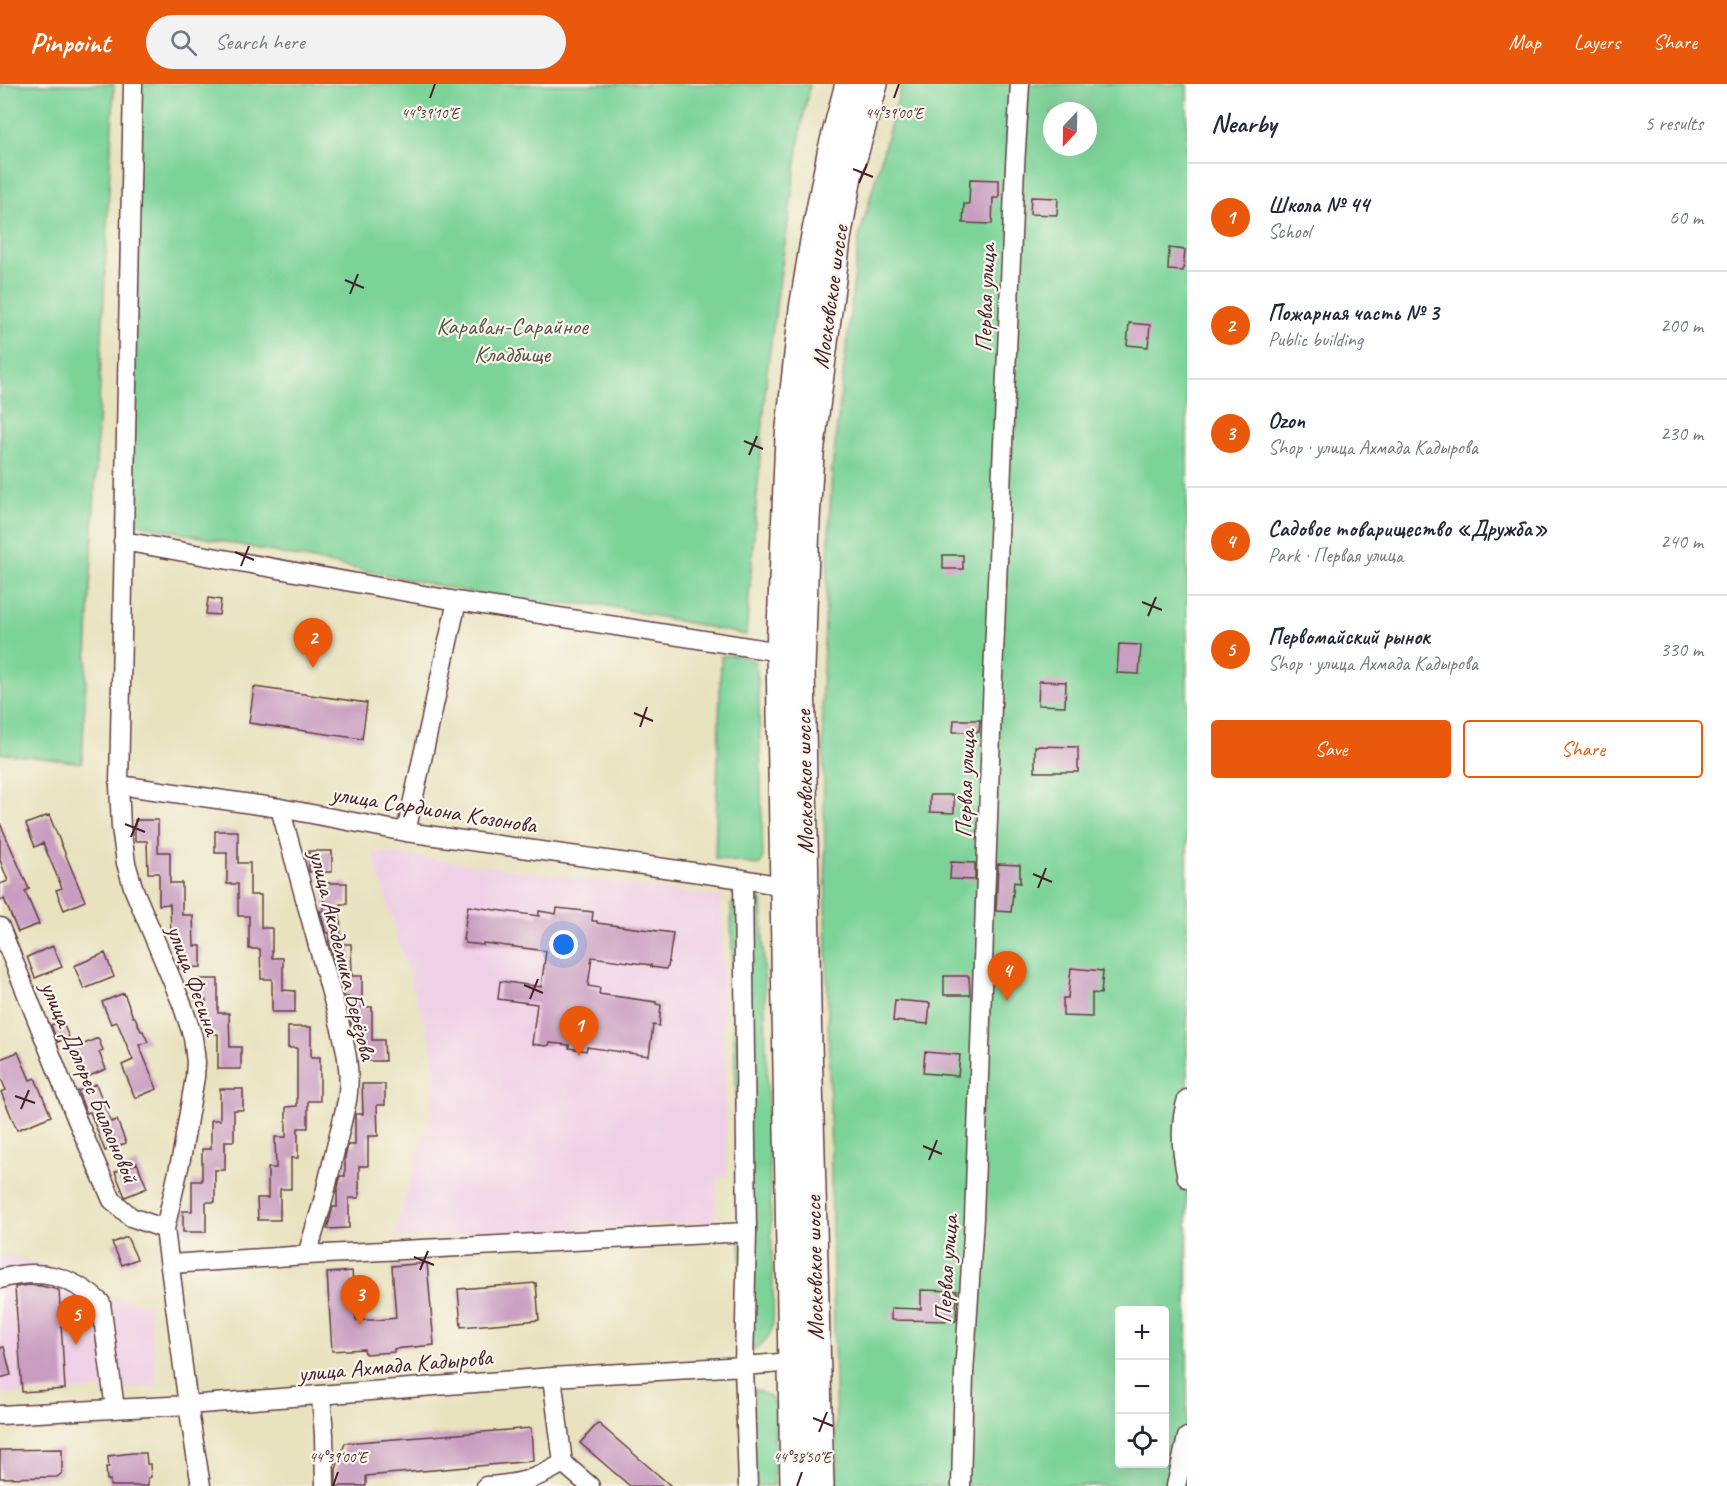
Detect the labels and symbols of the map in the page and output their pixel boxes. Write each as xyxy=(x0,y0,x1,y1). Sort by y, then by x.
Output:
north arrow xyxy=(1043,102,1097,156)
text: 44°39'10"E xyxy=(401,104,461,123)
text: 44°39'00"E xyxy=(865,104,925,123)
street label: Московское шоссе xyxy=(805,221,855,371)
street label: Первая улица xyxy=(968,241,1002,353)
park label: Караван-Сарайное Кладбище xyxy=(436,311,590,369)
pin: 2 xyxy=(294,618,332,668)
street label: Московское шоссе xyxy=(788,707,820,854)
street label: Первая улица xyxy=(948,727,982,839)
street label: улица Сардиона Козонова xyxy=(327,778,540,840)
street label: улица Академика Берёзова xyxy=(301,845,384,1065)
street label: улица Фесина xyxy=(160,919,228,1041)
your location xyxy=(549,930,578,959)
pin: 4 xyxy=(988,952,1026,1001)
street label: улица Долорес Билаоновой xyxy=(33,975,147,1189)
pin: 1 xyxy=(560,1006,598,1056)
street label: Московское шоссе xyxy=(798,1193,830,1340)
street label: Первая улица xyxy=(927,1212,965,1324)
pin: 3 xyxy=(340,1276,380,1325)
pin: 5 xyxy=(56,1296,96,1345)
street label: улица Ахмада Кадырова xyxy=(295,1341,495,1389)
text: 44°39'00"E xyxy=(309,1448,369,1467)
text: 44°38'50"E xyxy=(773,1448,833,1467)

